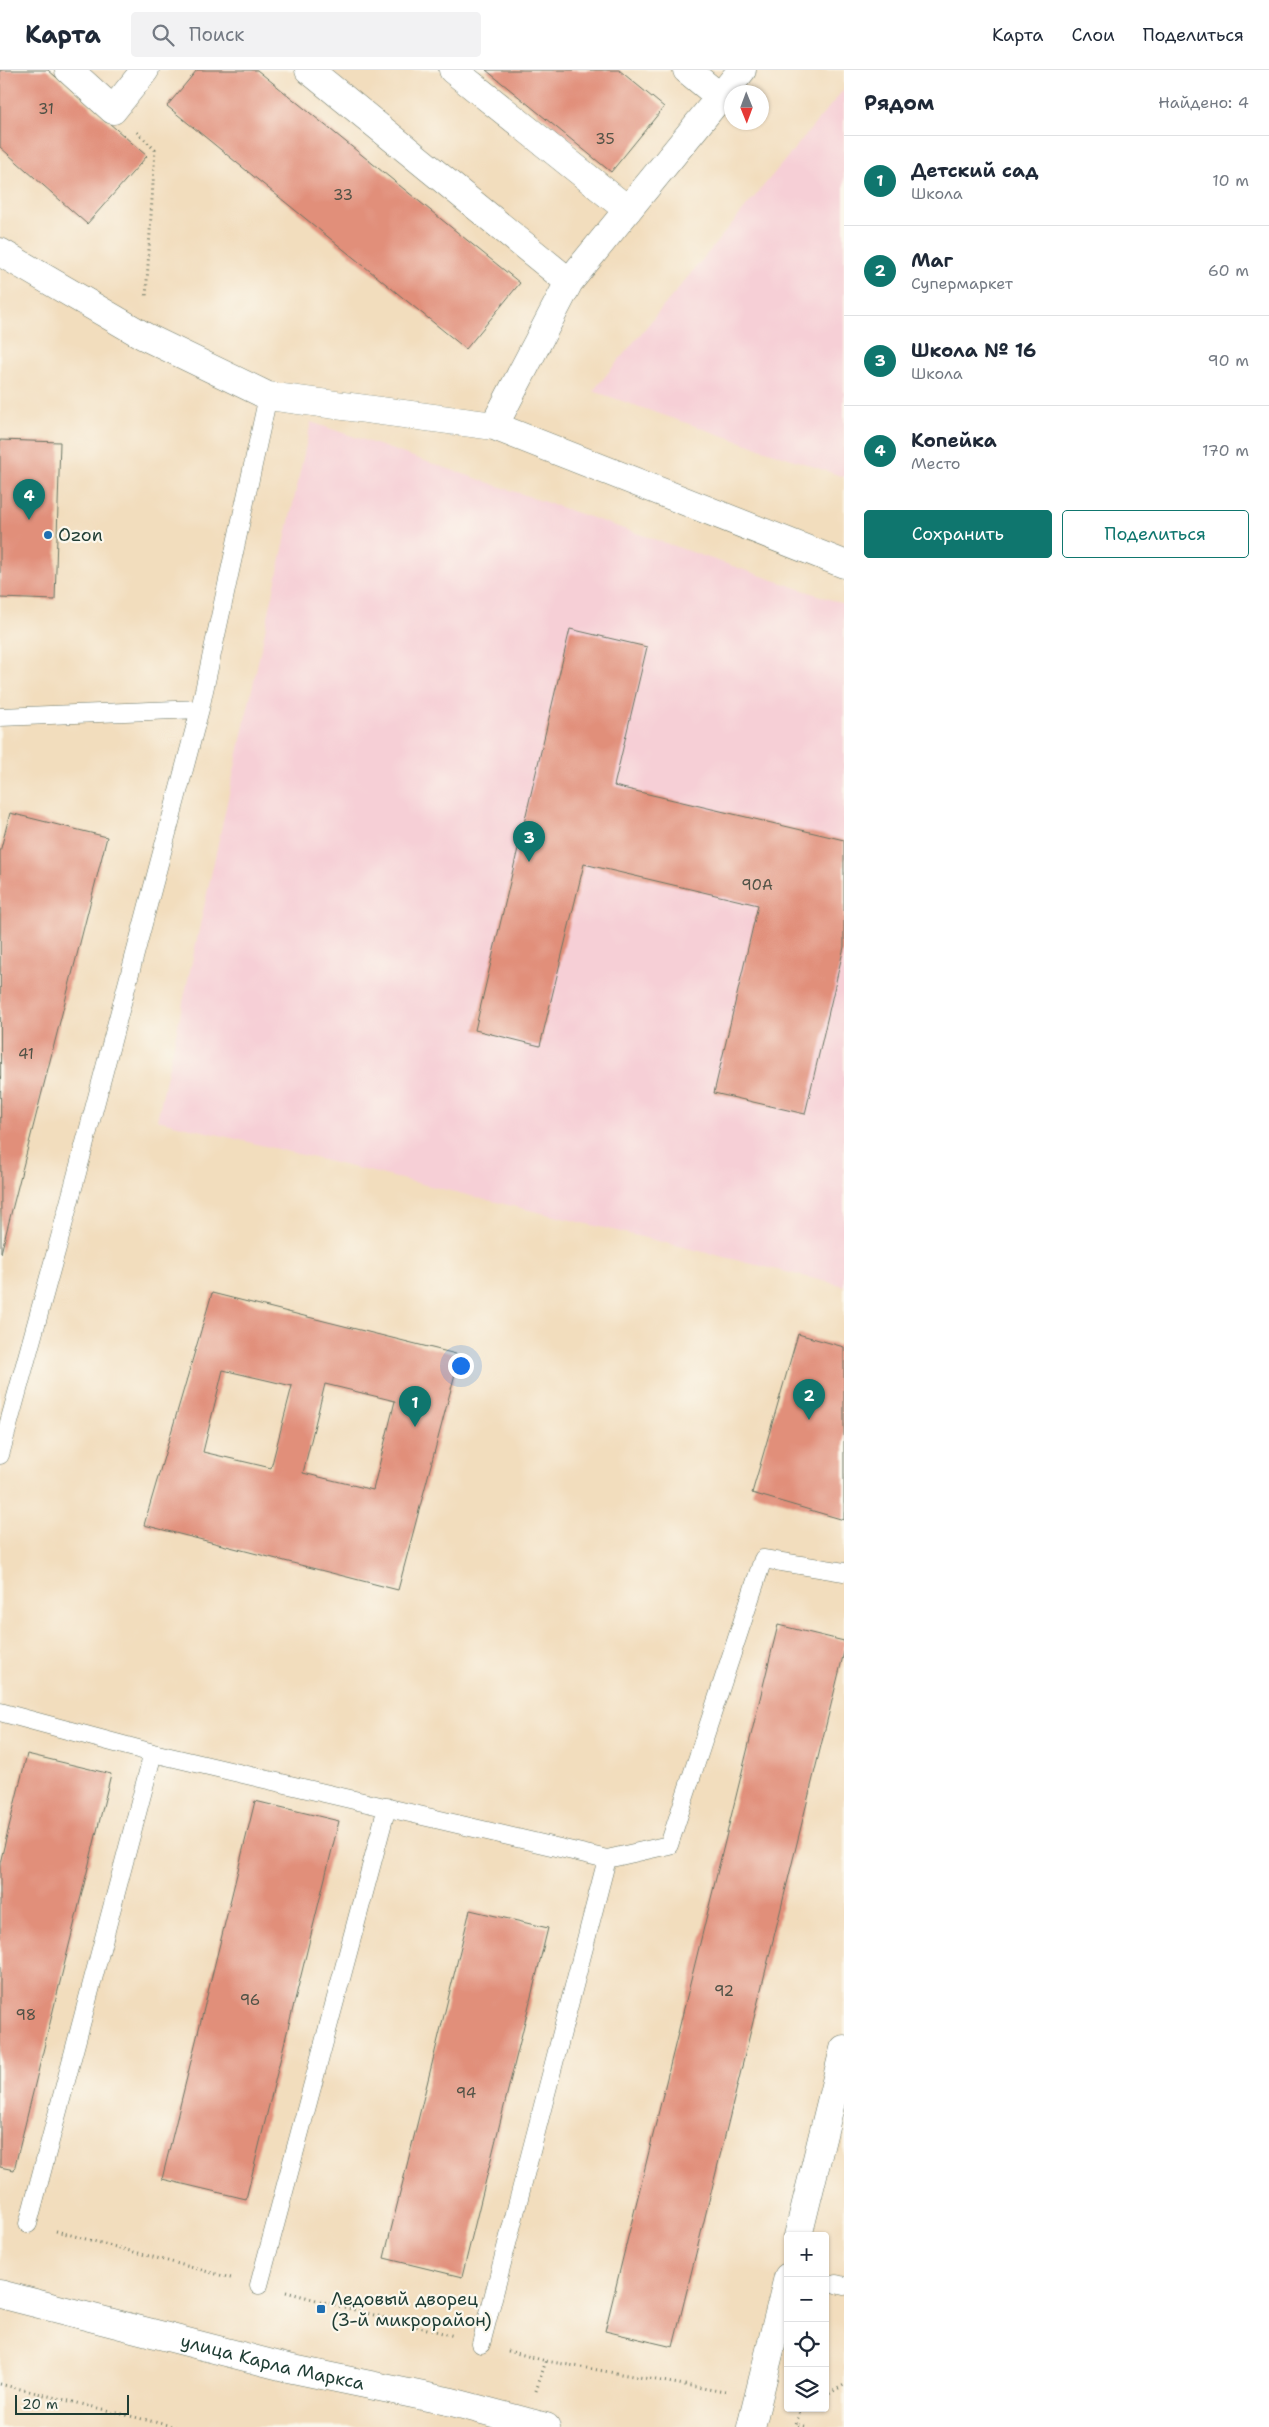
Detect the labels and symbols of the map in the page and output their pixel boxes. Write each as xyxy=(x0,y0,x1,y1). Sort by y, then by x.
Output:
north arrow xyxy=(724,85,769,130)
house number: 31 xyxy=(38,99,54,119)
house number: 35 xyxy=(595,129,615,149)
house number: 33 xyxy=(333,185,353,205)
pin: 4 xyxy=(13,479,45,520)
place label: Ozon xyxy=(58,523,103,547)
marker: Ozon xyxy=(42,529,54,541)
pin: 3 xyxy=(513,821,545,862)
house number: 90А xyxy=(741,875,773,895)
house number: 41 xyxy=(18,1044,34,1064)
your location xyxy=(448,1353,474,1379)
pin: 2 xyxy=(793,1379,825,1420)
pin: 1 xyxy=(399,1386,431,1427)
house number: 92 xyxy=(714,1981,734,2001)
house number: 96 xyxy=(240,1990,260,2010)
house number: 98 xyxy=(16,2005,36,2025)
house number: 94 xyxy=(456,2083,476,2103)
place label: Ледовый дворец (3-й микрорайон) xyxy=(331,2287,492,2332)
marker: Ледовый дворец (3-й микрорайон) xyxy=(315,2303,327,2315)
street label: улица Карла Маркса xyxy=(178,2329,367,2396)
scale bar xyxy=(15,2392,129,2415)

